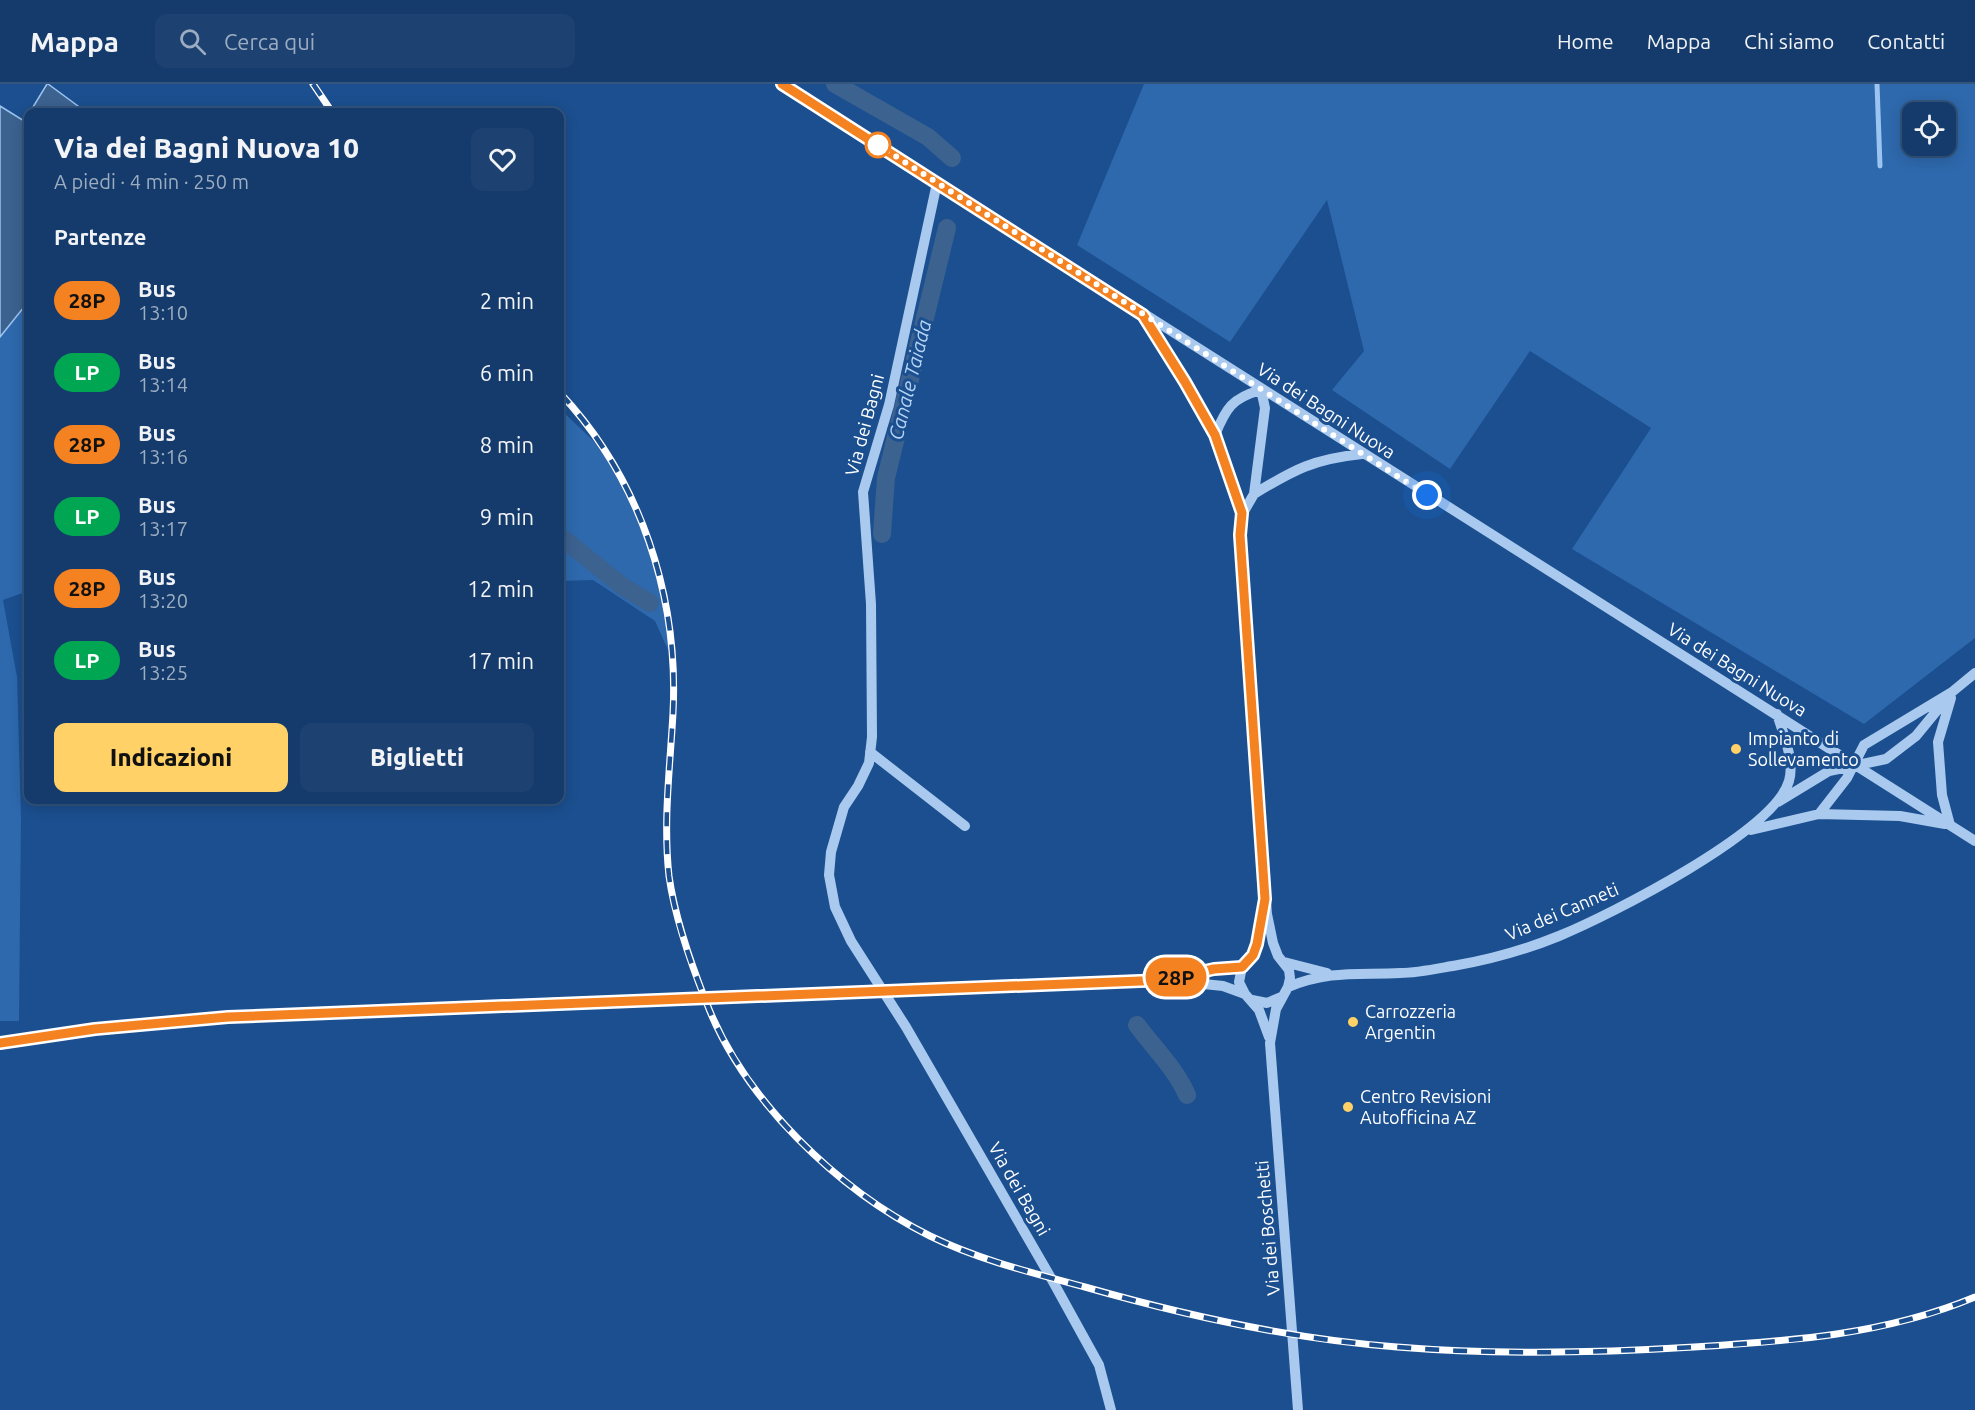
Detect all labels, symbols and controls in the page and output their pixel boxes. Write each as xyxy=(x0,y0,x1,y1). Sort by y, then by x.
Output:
search box xyxy=(155,14,575,68)
icon: search xyxy=(176,25,209,58)
text: Mappa xyxy=(30,26,119,57)
text: Cerca qui xyxy=(224,29,315,54)
text: Home xyxy=(1557,29,1614,53)
text: Mappa xyxy=(1647,29,1711,53)
text: Chi siamo xyxy=(1744,29,1834,53)
text: Contatti xyxy=(1867,29,1945,53)
map controls xyxy=(1902,102,1956,156)
button: locate xyxy=(1902,102,1956,156)
button: heart xyxy=(471,128,534,191)
text: Via dei Bagni Nuova 10 xyxy=(54,132,359,163)
unlabelled marker xyxy=(865,132,891,158)
text: A piedi · 4 min · 250 m xyxy=(54,170,249,193)
text: Partenze xyxy=(54,224,146,249)
text: Bus xyxy=(138,276,176,301)
text: 28P xyxy=(69,288,105,312)
text: 2 min xyxy=(480,288,534,313)
text: 13:10 xyxy=(138,301,188,324)
water label: Canale Taiada xyxy=(883,317,936,442)
text: Bus xyxy=(138,348,176,373)
street label: Via dei Bagni Nuova xyxy=(1254,358,1399,462)
text: LP xyxy=(75,360,99,384)
text: 6 min xyxy=(480,360,534,385)
street label: Via dei Bagni xyxy=(841,372,887,478)
text: 13:14 xyxy=(138,373,188,396)
text: Bus xyxy=(138,420,176,445)
text: 28P xyxy=(69,432,105,456)
text: 8 min xyxy=(480,432,534,457)
text: 13:16 xyxy=(138,445,188,468)
your location xyxy=(1412,480,1442,510)
text: Bus xyxy=(138,492,176,517)
text: LP xyxy=(75,504,99,528)
text: 9 min xyxy=(480,504,534,529)
text: 13:17 xyxy=(138,517,188,540)
text: Bus xyxy=(138,564,176,589)
text: 28P xyxy=(69,576,105,600)
text: 12 min xyxy=(467,576,534,601)
text: 13:20 xyxy=(138,589,188,612)
street label: Via dei Bagni Nuova xyxy=(1664,618,1811,720)
text: Bus xyxy=(138,636,176,661)
text: LP xyxy=(75,648,99,672)
text: 17 min xyxy=(467,648,534,673)
text: 13:25 xyxy=(138,661,188,684)
button: Indicazioni xyxy=(54,723,288,792)
button: Biglietti xyxy=(300,723,534,792)
place label: Impianto di Sollevamento xyxy=(1748,728,1859,769)
marker: Impianto di Sollevamento xyxy=(1729,742,1743,756)
street label: Via dei Canneti xyxy=(1502,878,1621,944)
line badge: 28P xyxy=(1142,958,1210,996)
text: 28P xyxy=(1158,965,1194,989)
place label: Carrozzeria Argentin xyxy=(1365,1001,1456,1042)
marker: Carrozzeria Argentin xyxy=(1346,1015,1360,1029)
place label: Centro Revisioni Autofficina AZ xyxy=(1360,1086,1491,1127)
marker: Centro Revisioni Autofficina AZ xyxy=(1341,1100,1355,1114)
street label: Via dei Bagni xyxy=(985,1138,1055,1239)
street label: Via dei Boschetti xyxy=(1251,1160,1283,1296)

